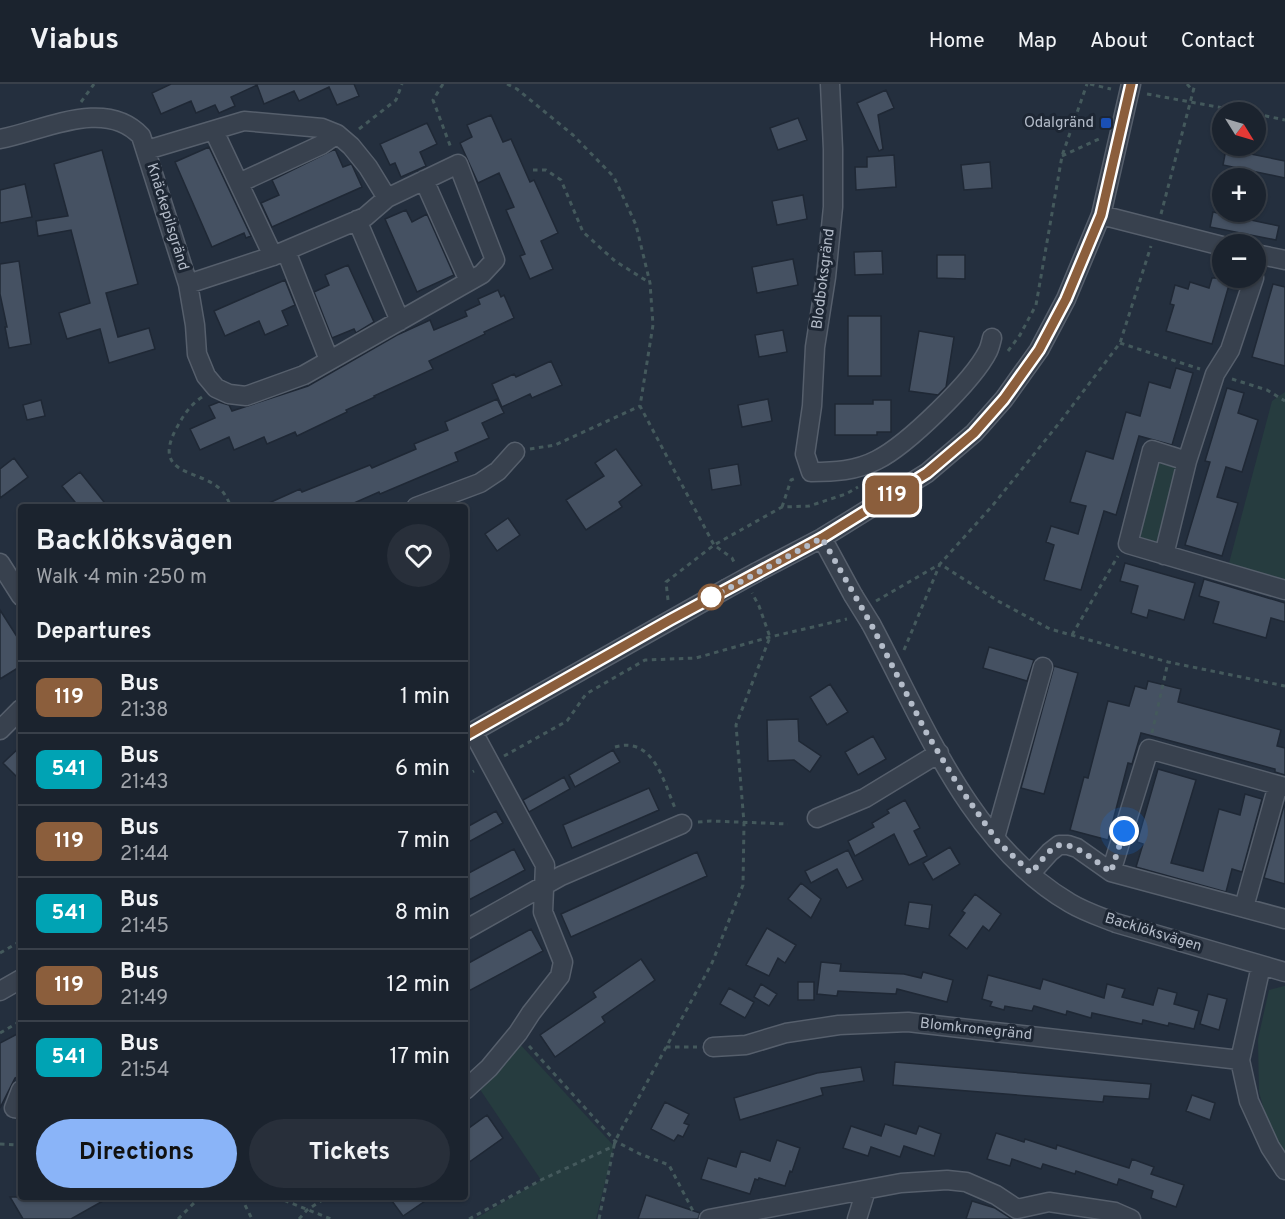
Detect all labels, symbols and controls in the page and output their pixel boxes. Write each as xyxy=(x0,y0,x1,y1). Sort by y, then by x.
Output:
text: Viabus xyxy=(30,23,119,59)
text: Home xyxy=(929,28,985,55)
text: Map xyxy=(1018,28,1057,55)
text: About xyxy=(1090,28,1148,55)
text: Contact xyxy=(1181,28,1255,55)
north arrow xyxy=(1212,102,1266,156)
map controls xyxy=(1212,102,1266,288)
place label: Odalgränd xyxy=(1024,114,1094,133)
marker: Odalgränd xyxy=(1099,116,1113,130)
street label: Knäckepilsgränd xyxy=(142,161,192,273)
button: + xyxy=(1212,168,1266,222)
street label: Blodboksgränd xyxy=(808,227,840,331)
button: − xyxy=(1212,234,1266,288)
line badge: 119 xyxy=(858,476,926,514)
text: 119 xyxy=(877,482,907,509)
text: Backlöksvägen xyxy=(36,524,233,560)
button: heart xyxy=(387,524,450,587)
text: Walk · 4 min · 250 m xyxy=(36,565,207,591)
unlabelled marker xyxy=(698,584,724,610)
text: Departures xyxy=(36,619,152,646)
text: Bus xyxy=(120,671,159,698)
text: 119 xyxy=(54,684,84,711)
text: 1 min xyxy=(400,684,450,711)
text: 21:38 xyxy=(120,698,168,724)
text: Bus xyxy=(120,743,159,770)
text: 541 xyxy=(51,756,87,783)
text: 6 min xyxy=(395,756,450,783)
text: 21:43 xyxy=(120,770,169,796)
text: Bus xyxy=(120,815,159,842)
your location xyxy=(1109,816,1139,846)
text: 119 xyxy=(54,828,84,855)
text: 7 min xyxy=(398,828,450,855)
text: 21:44 xyxy=(120,842,169,868)
text: Bus xyxy=(120,887,159,914)
text: 541 xyxy=(51,900,87,927)
text: 8 min xyxy=(395,900,450,927)
street label: Backlöksvägen xyxy=(1102,909,1204,957)
text: 21:45 xyxy=(120,914,169,940)
text: Bus xyxy=(120,959,159,986)
text: 119 xyxy=(54,972,84,999)
text: 12 min xyxy=(387,972,450,999)
text: 21:49 xyxy=(120,986,168,1012)
street label: Blomkronegränd xyxy=(919,1015,1033,1045)
text: Bus xyxy=(120,1031,159,1058)
text: 541 xyxy=(51,1044,87,1071)
text: 17 min xyxy=(390,1044,450,1071)
text: 21:54 xyxy=(120,1058,169,1084)
button: Directions xyxy=(36,1119,237,1188)
button: Tickets xyxy=(249,1119,450,1188)

